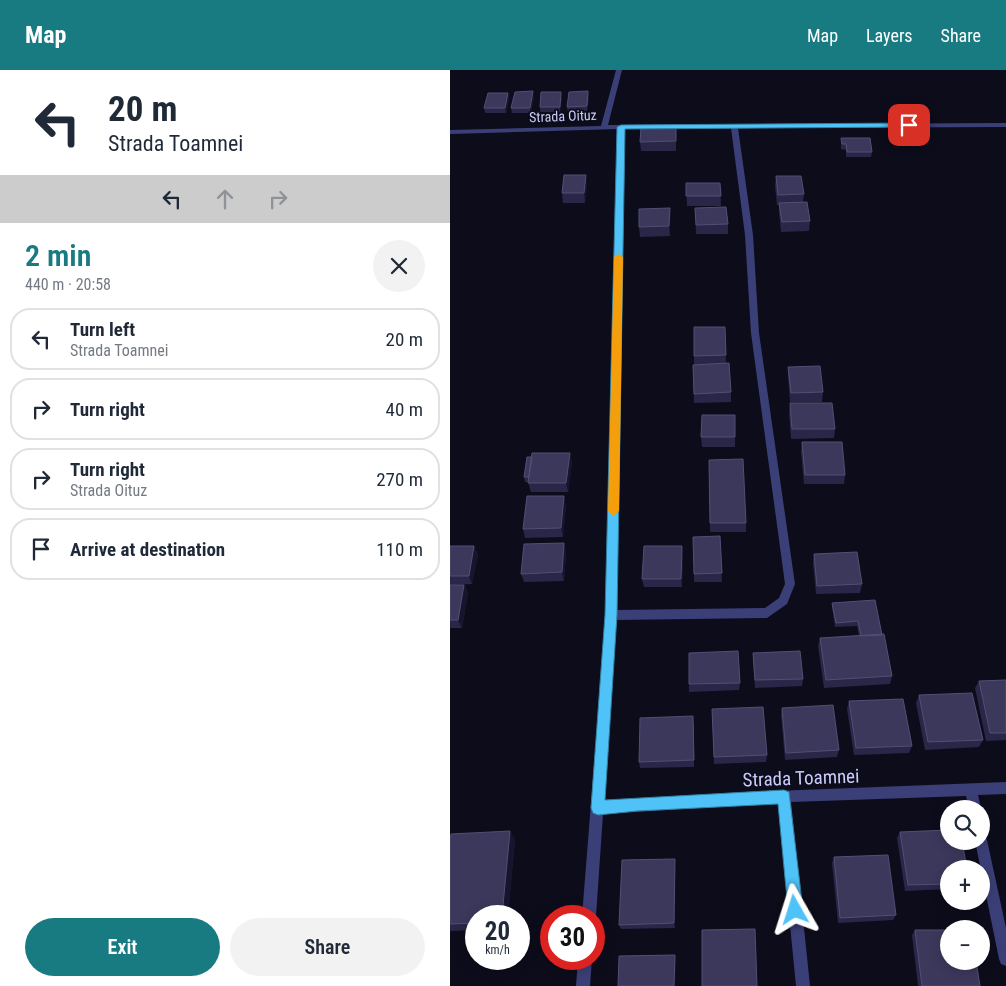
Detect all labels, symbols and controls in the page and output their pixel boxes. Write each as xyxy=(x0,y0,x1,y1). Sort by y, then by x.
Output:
text: Map xyxy=(25,21,66,49)
text: Map xyxy=(807,25,838,46)
text: Layers xyxy=(866,25,913,46)
text: Share xyxy=(941,25,981,46)
text: 20 m xyxy=(108,89,177,130)
icon: left xyxy=(25,90,90,155)
pin xyxy=(888,104,930,146)
street label: Strada Oituz xyxy=(529,107,597,125)
icon: arrive xyxy=(895,111,923,139)
text: Strada Toamnei xyxy=(108,131,243,156)
icon: left xyxy=(158,185,186,213)
icon: ahead xyxy=(211,185,239,213)
icon: right xyxy=(264,185,292,213)
text: 2 min xyxy=(25,238,91,273)
button: close xyxy=(373,240,425,292)
text: 440 m · 20:58 xyxy=(25,275,111,294)
text: Turn left xyxy=(70,318,135,341)
icon: left xyxy=(27,325,55,353)
text: 20 m xyxy=(386,328,423,351)
text: Strada Toamnei xyxy=(70,341,168,360)
icon: right xyxy=(27,395,55,423)
text: Turn right xyxy=(70,398,145,421)
text: 40 m xyxy=(386,398,423,421)
text: Turn right xyxy=(70,458,145,481)
icon: right xyxy=(27,465,55,493)
text: 270 m xyxy=(376,468,423,491)
text: Strada Oituz xyxy=(70,481,147,500)
icon: arrive xyxy=(27,535,55,563)
text: Arrive at destination xyxy=(70,538,225,561)
text: 110 m xyxy=(376,538,423,561)
street label: Strada Toamnei xyxy=(742,764,860,792)
map controls xyxy=(940,800,990,970)
button: search xyxy=(940,800,990,850)
button: + xyxy=(940,860,990,910)
position arrow xyxy=(768,883,820,935)
speed limit sign: 30 xyxy=(540,905,605,970)
text: 20 xyxy=(485,917,510,946)
button: Exit xyxy=(25,918,220,976)
button: Share xyxy=(230,918,425,976)
button: − xyxy=(940,920,990,970)
text: km/h xyxy=(485,943,510,957)

